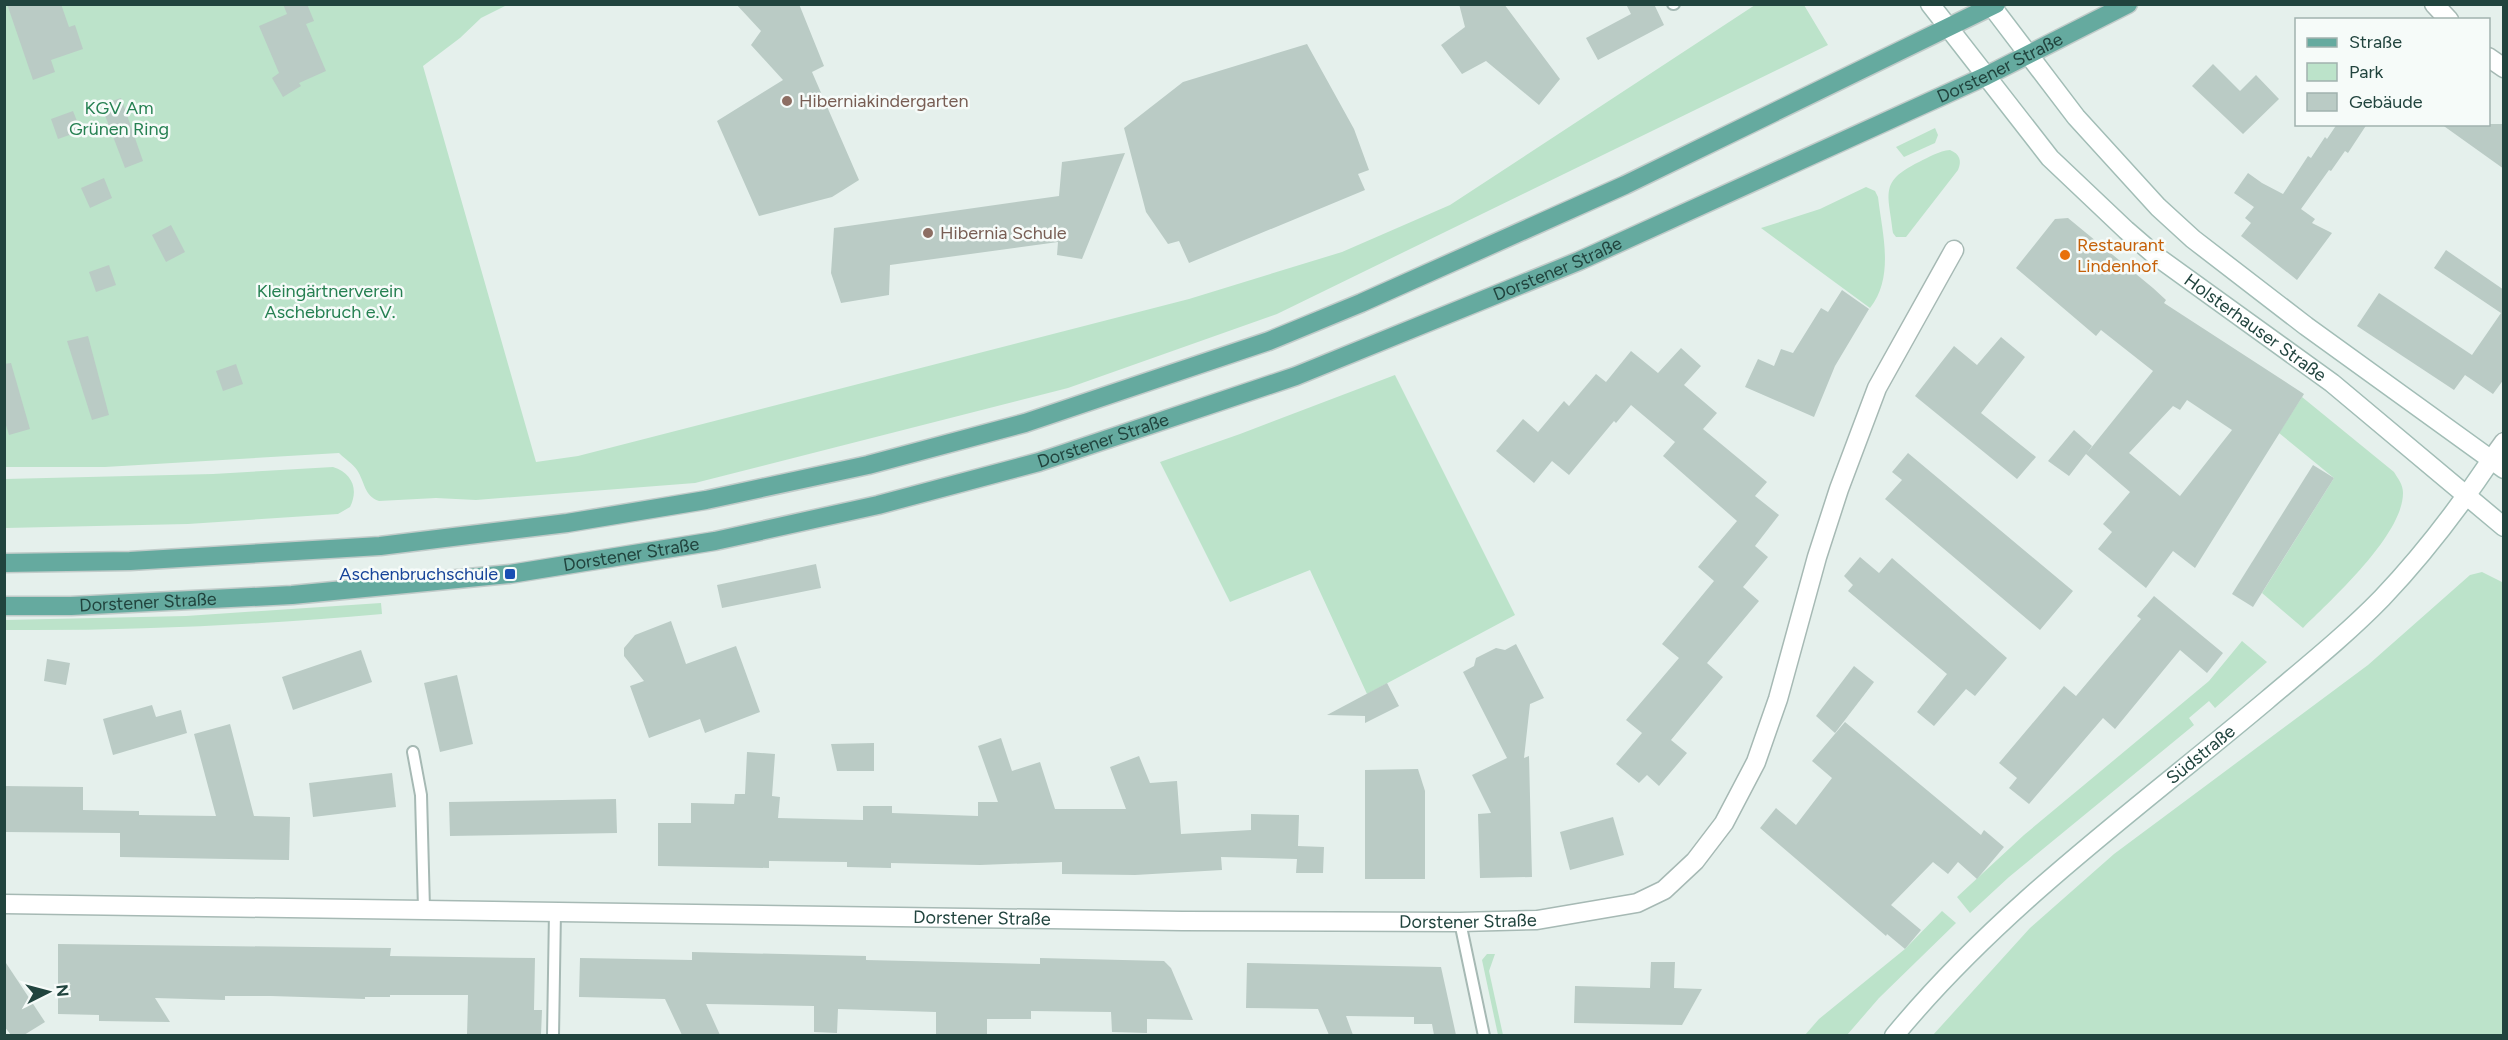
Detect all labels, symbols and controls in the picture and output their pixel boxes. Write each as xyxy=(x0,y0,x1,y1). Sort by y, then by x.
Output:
legend xyxy=(2295,18,2490,126)
street label: Dorstener Straße xyxy=(1933,28,2067,108)
text: Straße xyxy=(2349,31,2402,53)
text: Park xyxy=(2349,61,2384,83)
place label: Hiberniakindergarten xyxy=(799,90,968,112)
text: Gebäude xyxy=(2349,91,2423,113)
marker: Hiberniakindergarten xyxy=(780,94,794,108)
park label: KGV Am Grünen Ring xyxy=(69,97,169,140)
place label: Hibernia Schule xyxy=(940,222,1067,244)
marker: Hibernia Schule xyxy=(921,226,935,240)
street label: Dorstener Straße xyxy=(1490,232,1625,306)
place label: Restaurant Lindenhof xyxy=(2077,234,2165,277)
marker: Restaurant Lindenhof xyxy=(2058,248,2072,262)
street label: Holsterhauser Straße xyxy=(2180,269,2331,386)
park label: Kleingärtnerverein Aschebruch e.V. xyxy=(257,280,403,323)
street label: Dorstener Straße xyxy=(1034,408,1172,473)
street label: Dorstener Straße xyxy=(562,533,701,576)
place label: Aschenbruchschule xyxy=(339,563,498,585)
marker: Aschenbruchschule xyxy=(503,567,517,581)
street label: Dorstener Straße xyxy=(79,588,217,617)
street label: Südstraße xyxy=(2162,720,2240,789)
street label: Dorstener Straße xyxy=(913,906,1051,930)
street label: Dorstener Straße xyxy=(1399,909,1537,933)
north arrow xyxy=(18,962,78,1022)
text: N xyxy=(52,983,73,998)

